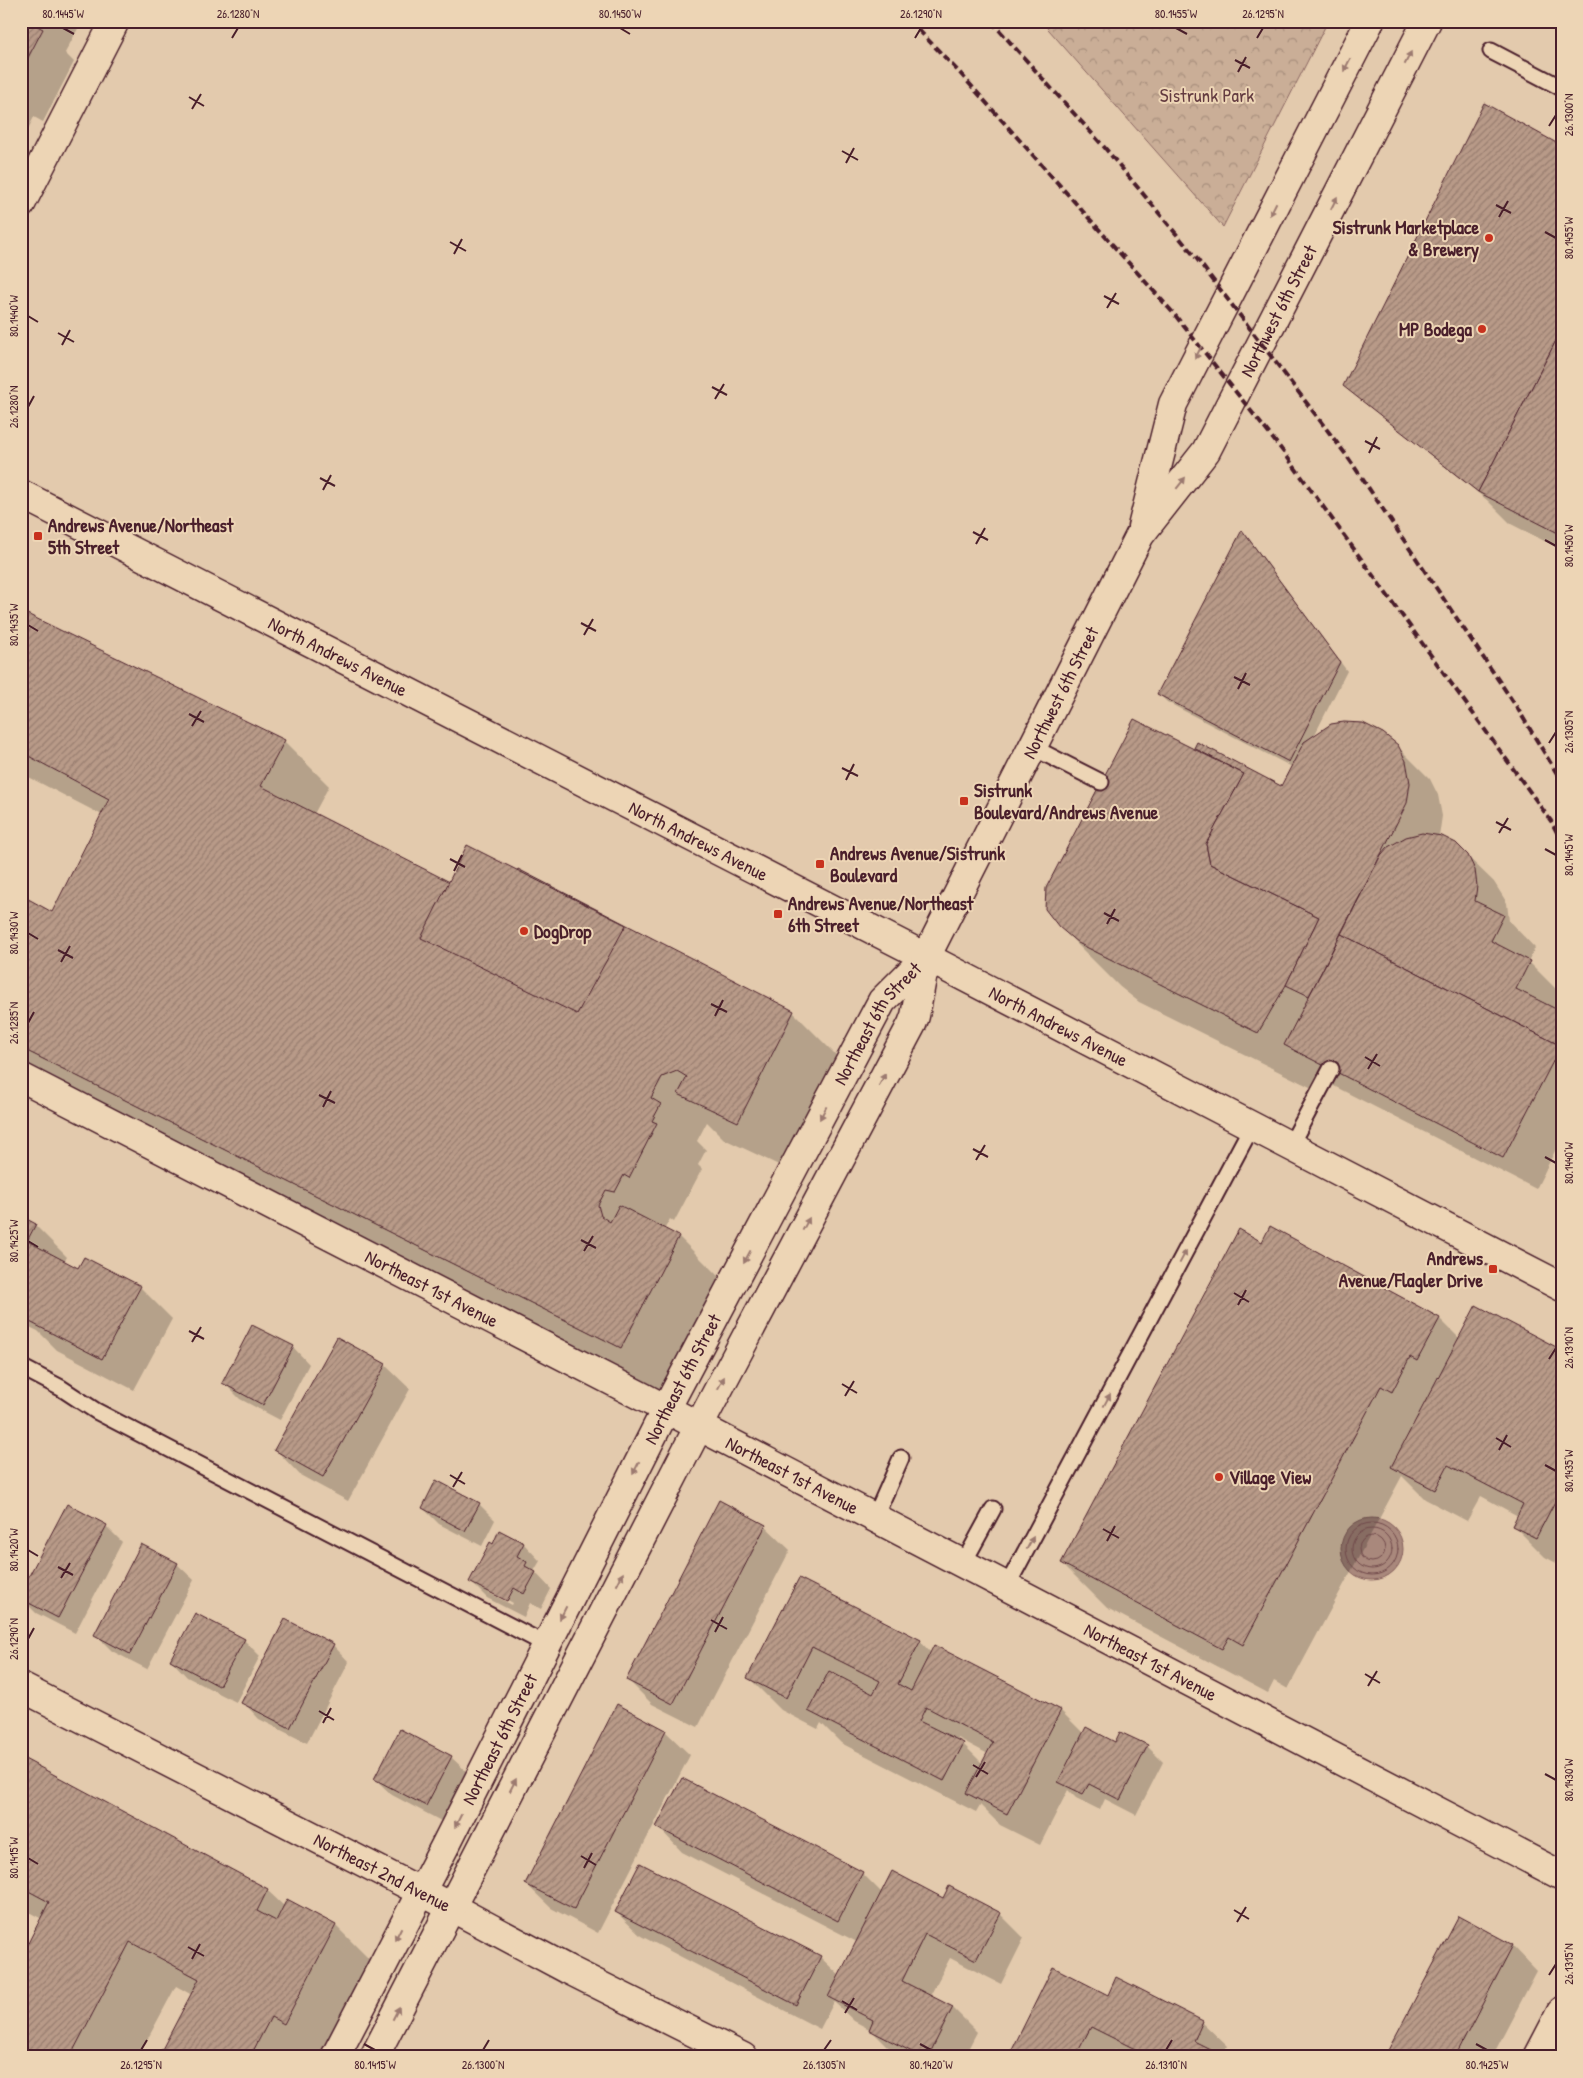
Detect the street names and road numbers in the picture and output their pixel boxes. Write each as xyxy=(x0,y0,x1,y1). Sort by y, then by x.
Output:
street label: Northwest 6th Street xyxy=(1233,240,1323,381)
street label: North Andrews Avenue xyxy=(264,610,412,703)
street label: Northwest 6th Street xyxy=(1016,621,1105,763)
street label: North Andrews Avenue xyxy=(624,794,773,887)
street label: Northeast 6th Street xyxy=(827,956,927,1089)
street label: North Andrews Avenue xyxy=(985,979,1133,1073)
street label: Northeast 1st Avenue xyxy=(361,1243,503,1334)
street label: Northeast 6th Street xyxy=(637,1309,727,1448)
street label: Northeast 1st Avenue xyxy=(722,1430,864,1520)
street label: Northeast 1st Avenue xyxy=(1080,1616,1222,1707)
street label: Northeast 6th Street xyxy=(455,1668,543,1809)
street label: Northeast 2nd Avenue xyxy=(310,1826,456,1918)

